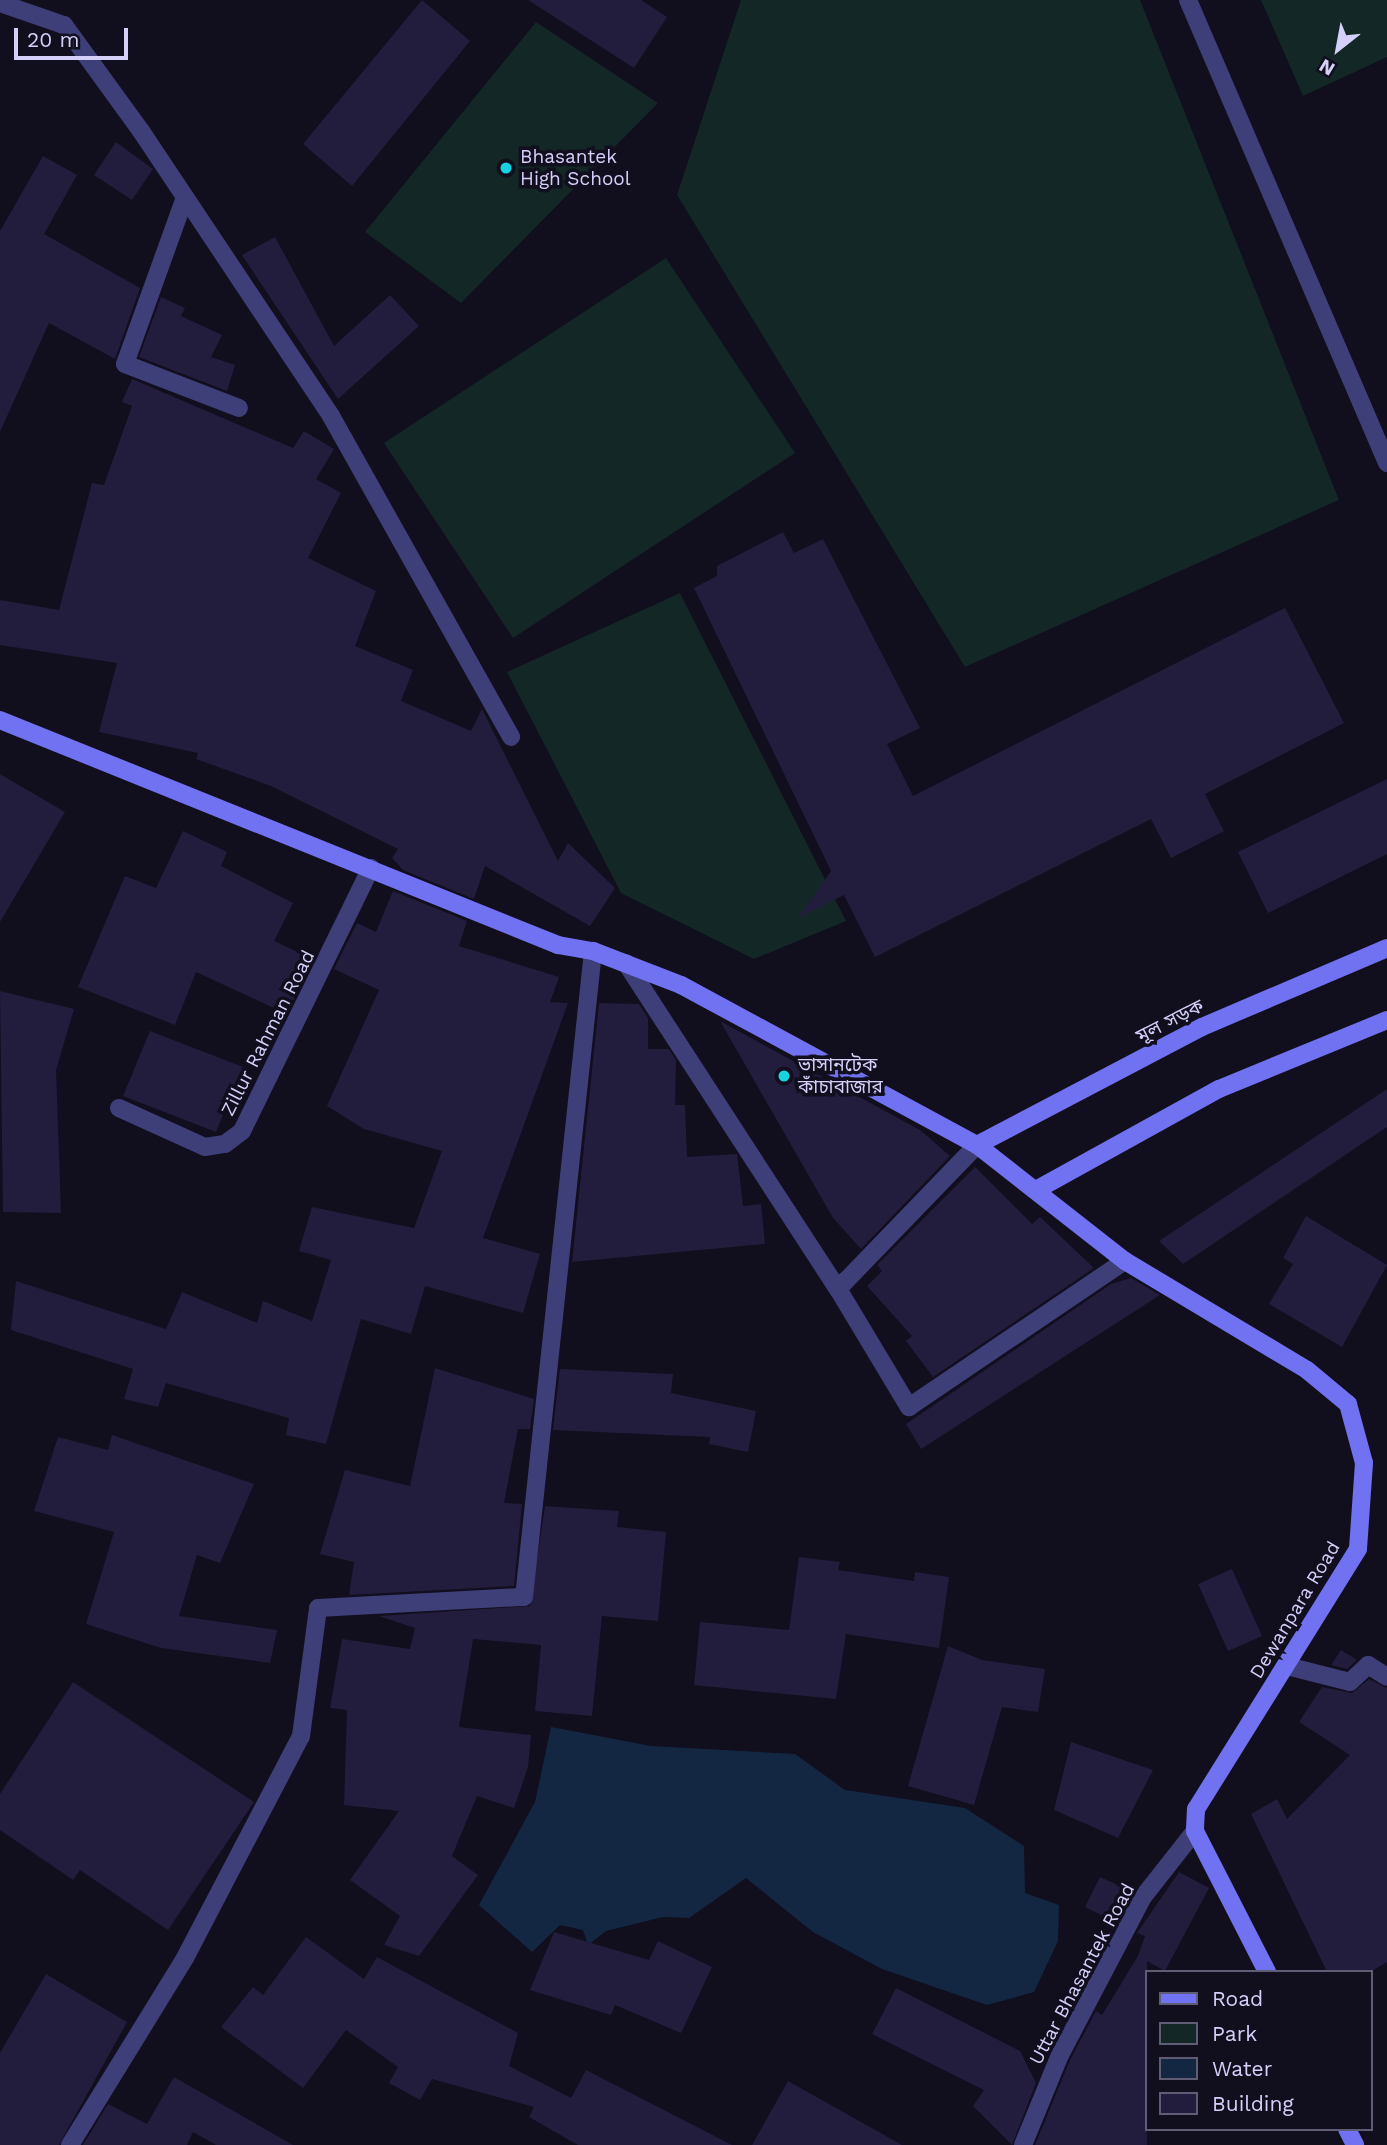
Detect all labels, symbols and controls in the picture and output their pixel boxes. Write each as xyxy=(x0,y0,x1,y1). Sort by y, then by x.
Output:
scale bar xyxy=(18,14,131,58)
north arrow xyxy=(1303,14,1373,84)
text: 20 m xyxy=(27,27,79,52)
text: N xyxy=(1315,54,1339,81)
place label: Bhasantek High School xyxy=(520,146,631,190)
marker: Bhasantek High School xyxy=(498,160,514,176)
street label: Zillur Rahman Road xyxy=(216,946,320,1120)
street label: মূল সড়ক xyxy=(1132,994,1208,1048)
place label: ভাসানটেক কাঁচাবাজার xyxy=(798,1054,883,1098)
marker: ভাসানটেক কাঁচাবাজার xyxy=(776,1068,792,1084)
street label: Dewanpara Road xyxy=(1245,1537,1345,1683)
street label: Uttar Bhasantek Road xyxy=(1024,1879,1140,2069)
legend xyxy=(1146,1970,1373,2131)
text: Road xyxy=(1212,1986,1263,2011)
text: Park xyxy=(1212,2021,1257,2046)
text: Water xyxy=(1212,2056,1272,2081)
text: Building xyxy=(1212,2091,1294,2116)

